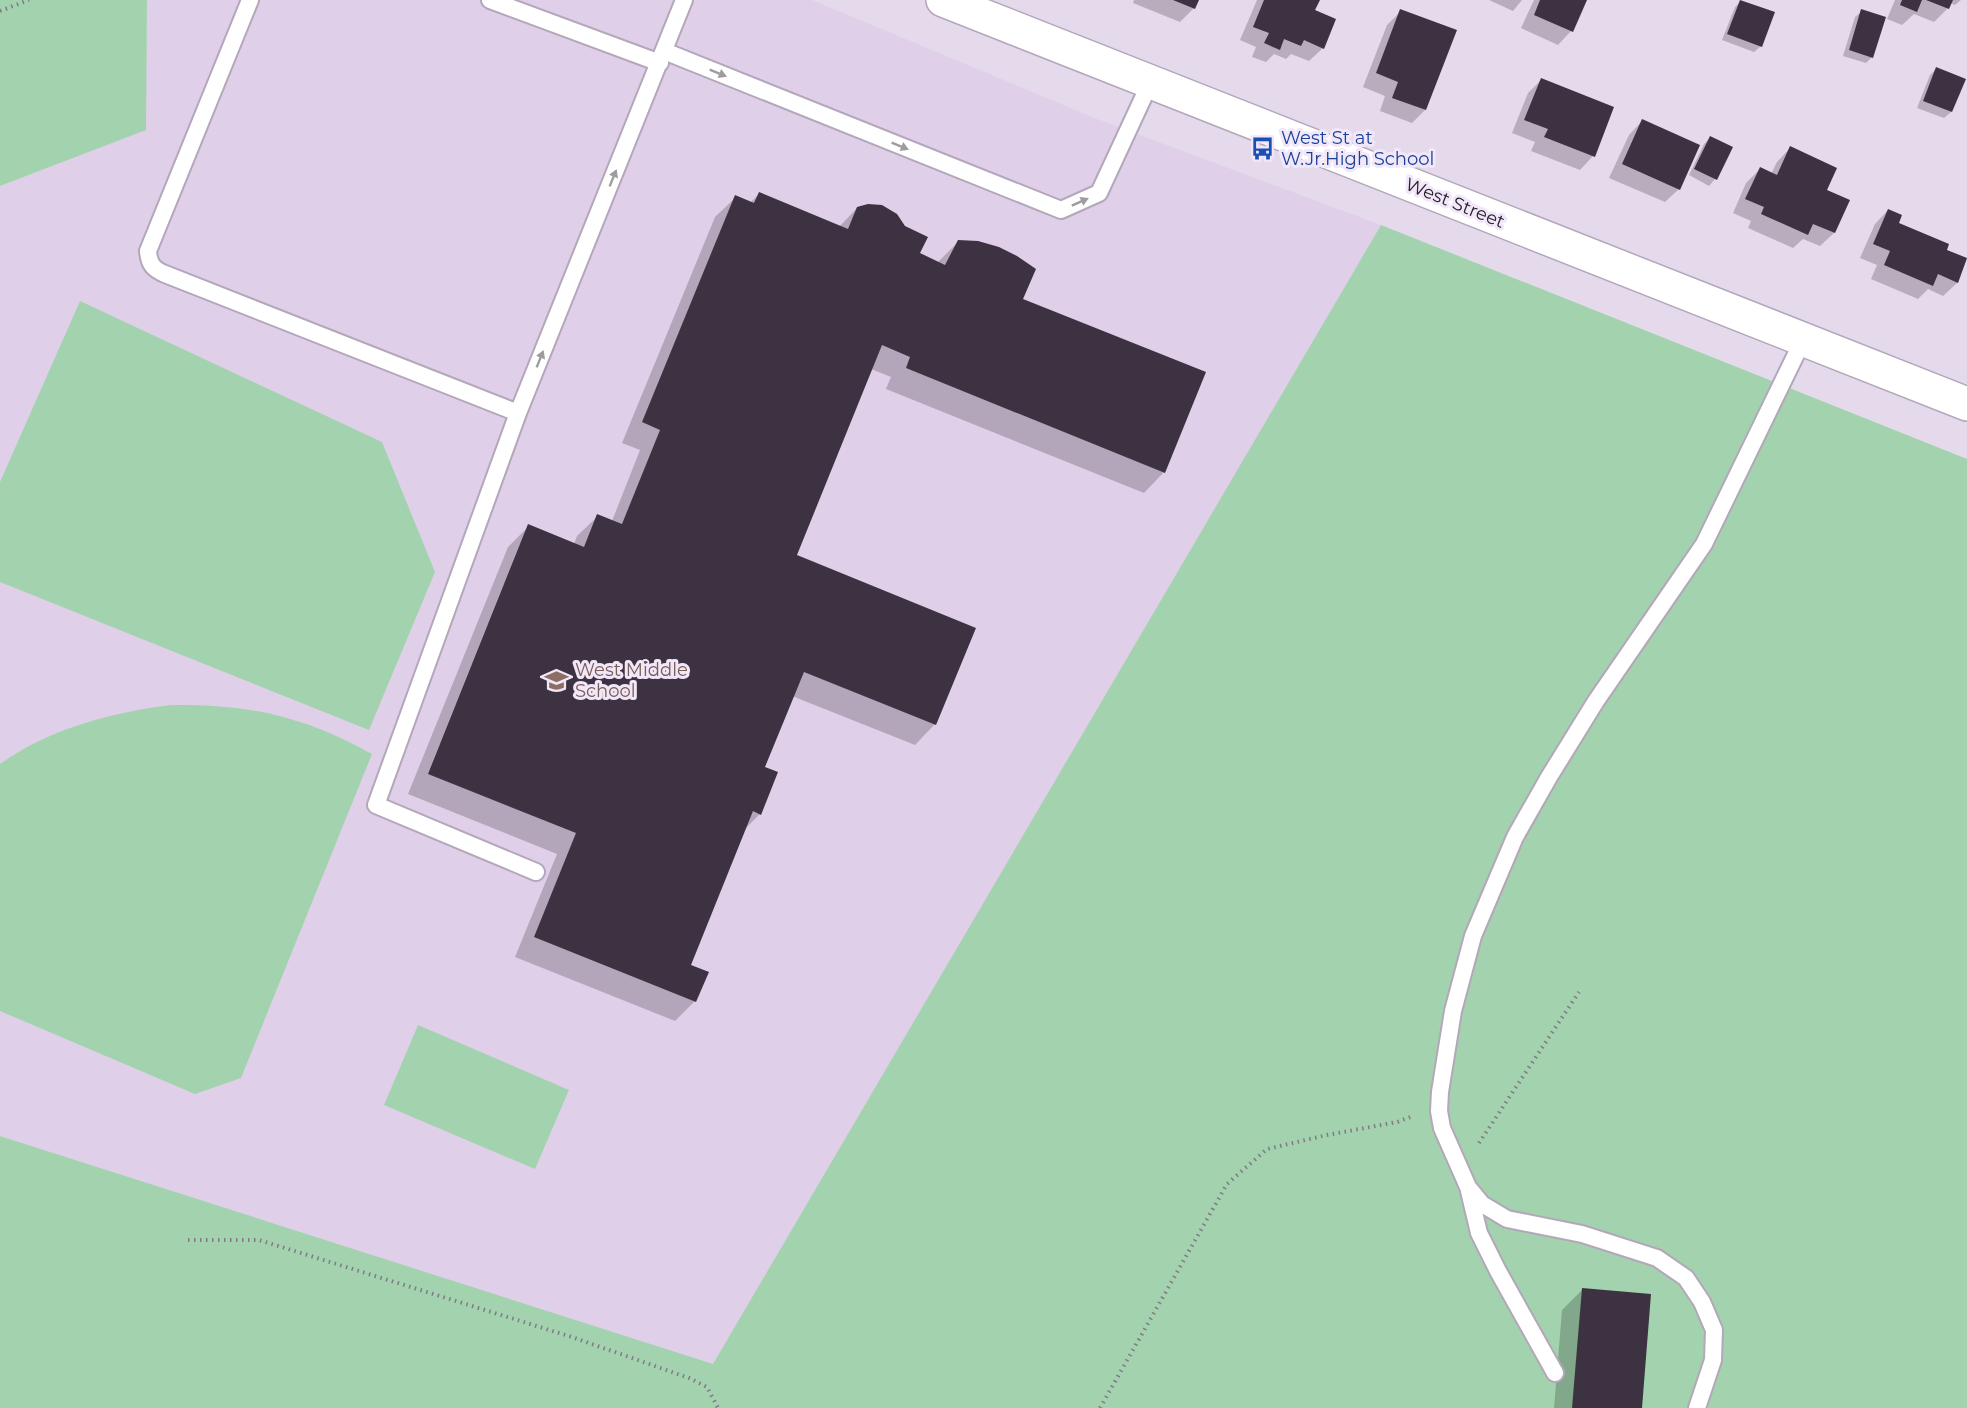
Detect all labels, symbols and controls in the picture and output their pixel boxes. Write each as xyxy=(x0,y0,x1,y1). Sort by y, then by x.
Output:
one-way arrow xyxy=(710,68,728,78)
place label: West St at W.Jr.High School xyxy=(1281,127,1434,170)
bus stop icon: West St at W.Jr.High School xyxy=(1250,135,1276,161)
one-way arrow xyxy=(891,141,909,151)
one-way arrow xyxy=(608,169,618,187)
street label: West Street xyxy=(1402,173,1508,233)
one-way arrow xyxy=(1072,197,1089,206)
one-way arrow xyxy=(536,350,545,368)
place label: West Middle School xyxy=(575,659,688,702)
school or university icon: West Middle School xyxy=(544,667,570,693)

